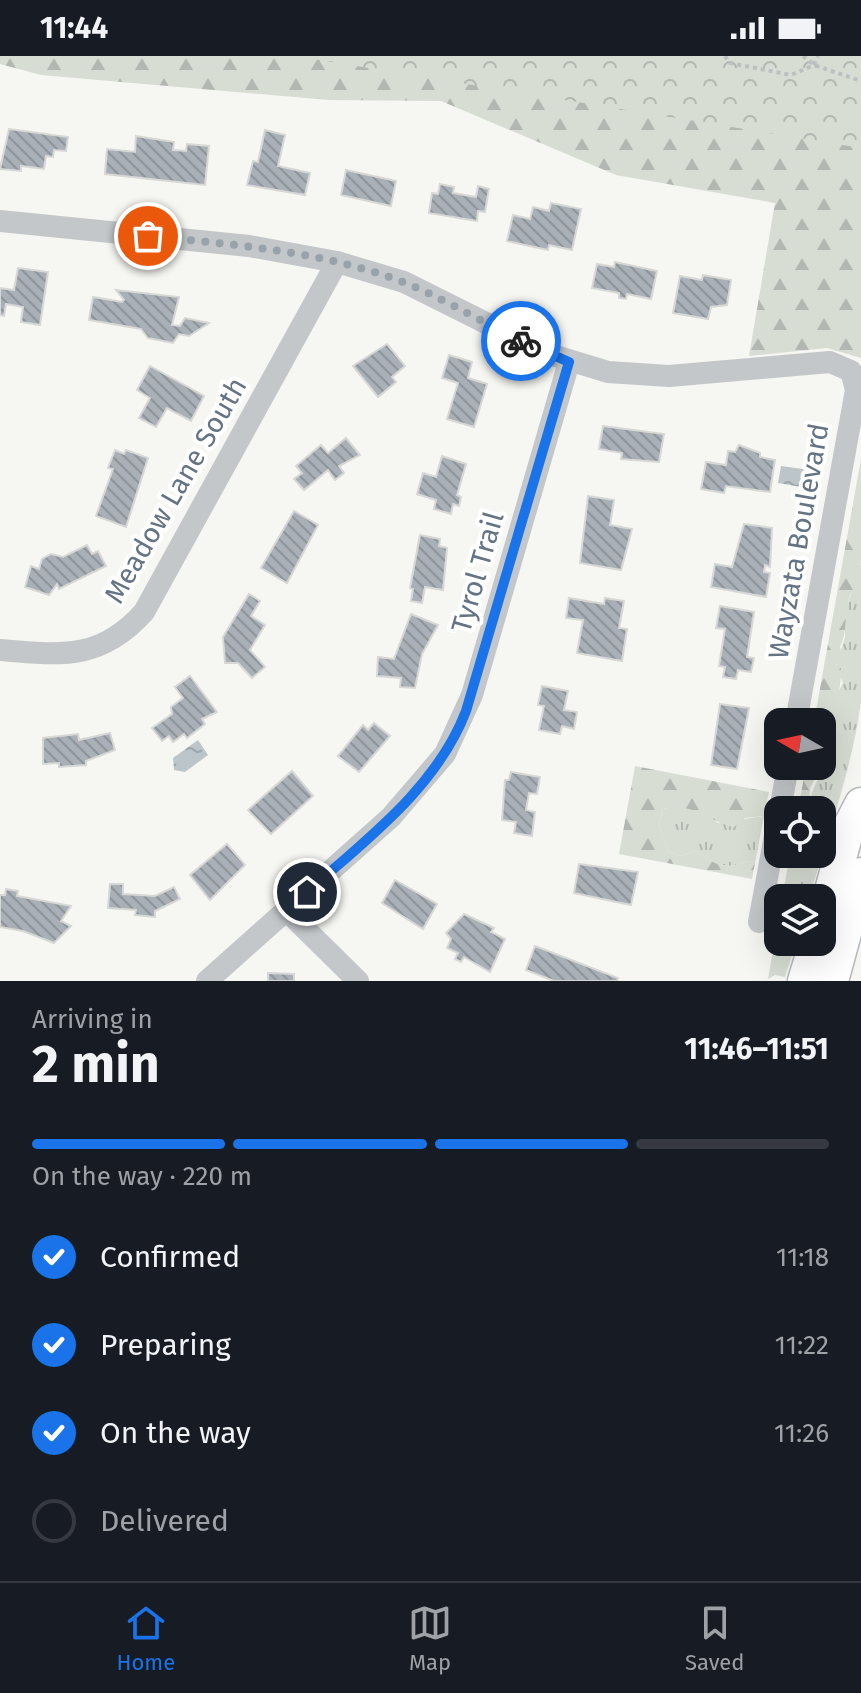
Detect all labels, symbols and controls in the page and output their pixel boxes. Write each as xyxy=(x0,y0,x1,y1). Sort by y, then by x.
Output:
text: 11:44 xyxy=(40,10,108,46)
pin xyxy=(114,202,182,270)
icon: bag xyxy=(126,214,170,258)
courier xyxy=(481,301,561,381)
icon: bike xyxy=(499,319,543,363)
street label: Meadow Lane South xyxy=(97,372,253,609)
street label: Wayzata Boulevard xyxy=(762,421,835,661)
street label: Tyrol Trail xyxy=(445,508,510,636)
north arrow xyxy=(764,708,836,780)
map controls xyxy=(764,708,836,956)
button: locate xyxy=(764,796,836,868)
pin xyxy=(273,858,341,926)
icon: home xyxy=(285,870,329,914)
button: layers xyxy=(764,884,836,956)
text: Arriving in xyxy=(32,1004,153,1035)
text: 11:46–11:51 xyxy=(684,1031,829,1067)
text: 2 min xyxy=(32,1033,160,1096)
text: On the way · 220 m xyxy=(32,1161,252,1192)
icon: check xyxy=(32,1235,76,1279)
text: Confirmed xyxy=(100,1239,240,1275)
text: 11:18 xyxy=(776,1242,829,1273)
icon: check xyxy=(32,1323,76,1367)
text: Preparing xyxy=(100,1327,231,1363)
text: 11:22 xyxy=(775,1330,829,1361)
icon: check xyxy=(32,1411,76,1455)
text: On the way xyxy=(100,1415,251,1451)
text: 11:26 xyxy=(774,1418,829,1449)
text: Delivered xyxy=(100,1503,229,1539)
tab: Home xyxy=(116,1601,175,1676)
tab: Map xyxy=(408,1601,452,1676)
tab: Saved xyxy=(685,1601,745,1676)

